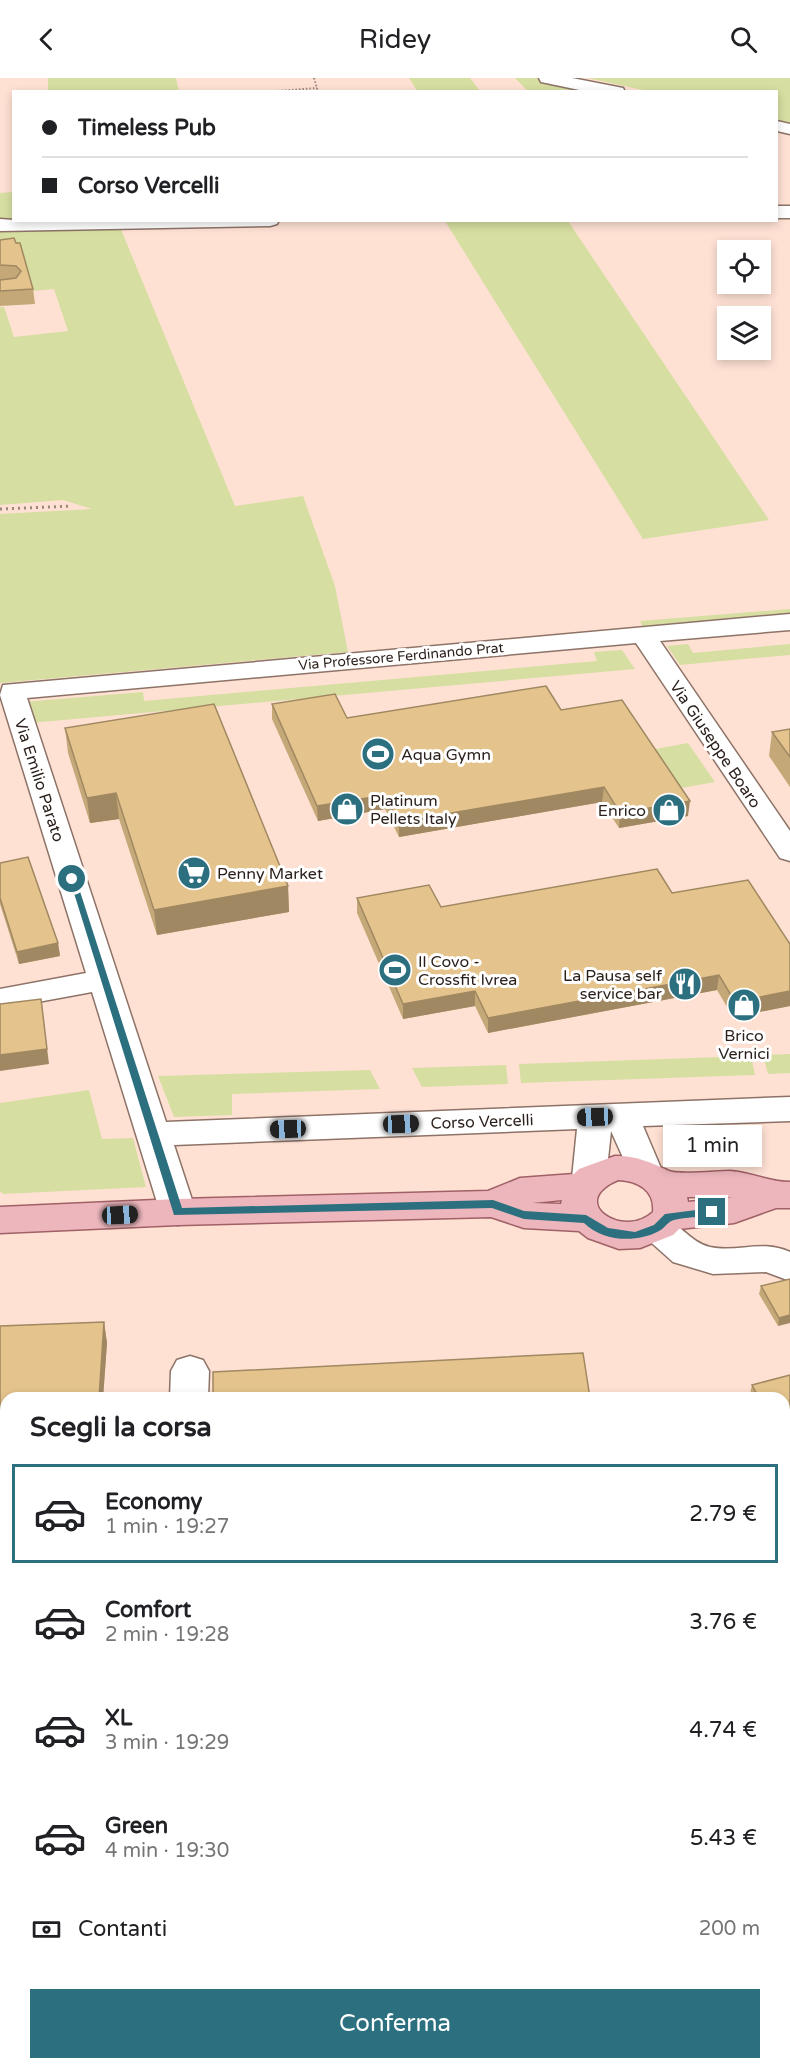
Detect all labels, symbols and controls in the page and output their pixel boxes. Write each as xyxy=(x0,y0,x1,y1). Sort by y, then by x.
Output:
icon: back xyxy=(30,23,63,56)
text: Ridey xyxy=(359,23,431,56)
icon: search xyxy=(727,23,760,56)
text: Timeless Pub xyxy=(78,115,216,141)
text: Corso Vercelli xyxy=(78,173,220,199)
map controls xyxy=(717,240,771,360)
button: locate xyxy=(717,240,771,294)
button: layers xyxy=(717,306,771,360)
street label: Via Professore Ferdinando Prat xyxy=(298,639,505,674)
street label: Via Giuseppe Boaro xyxy=(665,677,765,812)
street label: Via Emilio Parato xyxy=(10,716,68,845)
sports icon: Aqua Gymn xyxy=(360,736,396,772)
place label: Aqua Gymn xyxy=(401,745,491,765)
shop icon: Platinum Pellets Italy xyxy=(329,791,365,827)
place label: Platinum Pellets Italy xyxy=(370,791,457,829)
shop icon: Enrico xyxy=(651,792,687,828)
place label: Enrico xyxy=(598,801,646,821)
supermarket icon: Penny Market xyxy=(176,855,212,891)
place label: Penny Market xyxy=(217,864,323,884)
route start xyxy=(58,865,85,892)
sports icon: Il Covo - Crossfit Ivrea xyxy=(377,952,413,988)
place label: Il Covo - Crossfit Ivrea xyxy=(418,952,517,990)
place label: La Pausa self service bar xyxy=(563,966,663,1004)
restaurant icon: La Pausa self service bar xyxy=(667,966,703,1002)
shop icon: Brico Vernici xyxy=(726,987,762,1023)
place label: Brico Vernici xyxy=(718,1026,770,1064)
car xyxy=(577,1107,613,1127)
street label: Corso Vercelli xyxy=(430,1110,534,1134)
car xyxy=(383,1114,419,1134)
car xyxy=(270,1119,306,1139)
callout: 1 min xyxy=(662,1125,762,1167)
text: 1 min xyxy=(686,1134,739,1158)
route end xyxy=(698,1198,725,1225)
car xyxy=(102,1205,138,1225)
text: Scegli la corsa xyxy=(30,1411,212,1444)
icon: car xyxy=(33,1487,87,1541)
text: Economy xyxy=(105,1489,202,1515)
text: 2.79 € xyxy=(689,1501,757,1527)
text: 1 min · 19:27 xyxy=(105,1515,229,1539)
icon: car xyxy=(33,1595,87,1649)
text: Comfort xyxy=(105,1597,191,1623)
text: 3.76 € xyxy=(689,1609,757,1635)
text: 2 min · 19:28 xyxy=(105,1623,229,1647)
icon: car xyxy=(33,1703,87,1757)
text: XL xyxy=(105,1705,132,1731)
text: 4.74 € xyxy=(689,1717,757,1743)
text: 3 min · 19:29 xyxy=(105,1731,229,1755)
icon: car xyxy=(33,1811,87,1865)
text: Green xyxy=(105,1813,168,1839)
text: 5.43 € xyxy=(690,1825,757,1851)
text: 4 min · 19:30 xyxy=(105,1839,229,1863)
icon: cash xyxy=(30,1913,63,1946)
text: Contanti xyxy=(78,1916,167,1942)
text: 200 m xyxy=(699,1917,760,1941)
button: Conferma xyxy=(30,1989,760,2058)

